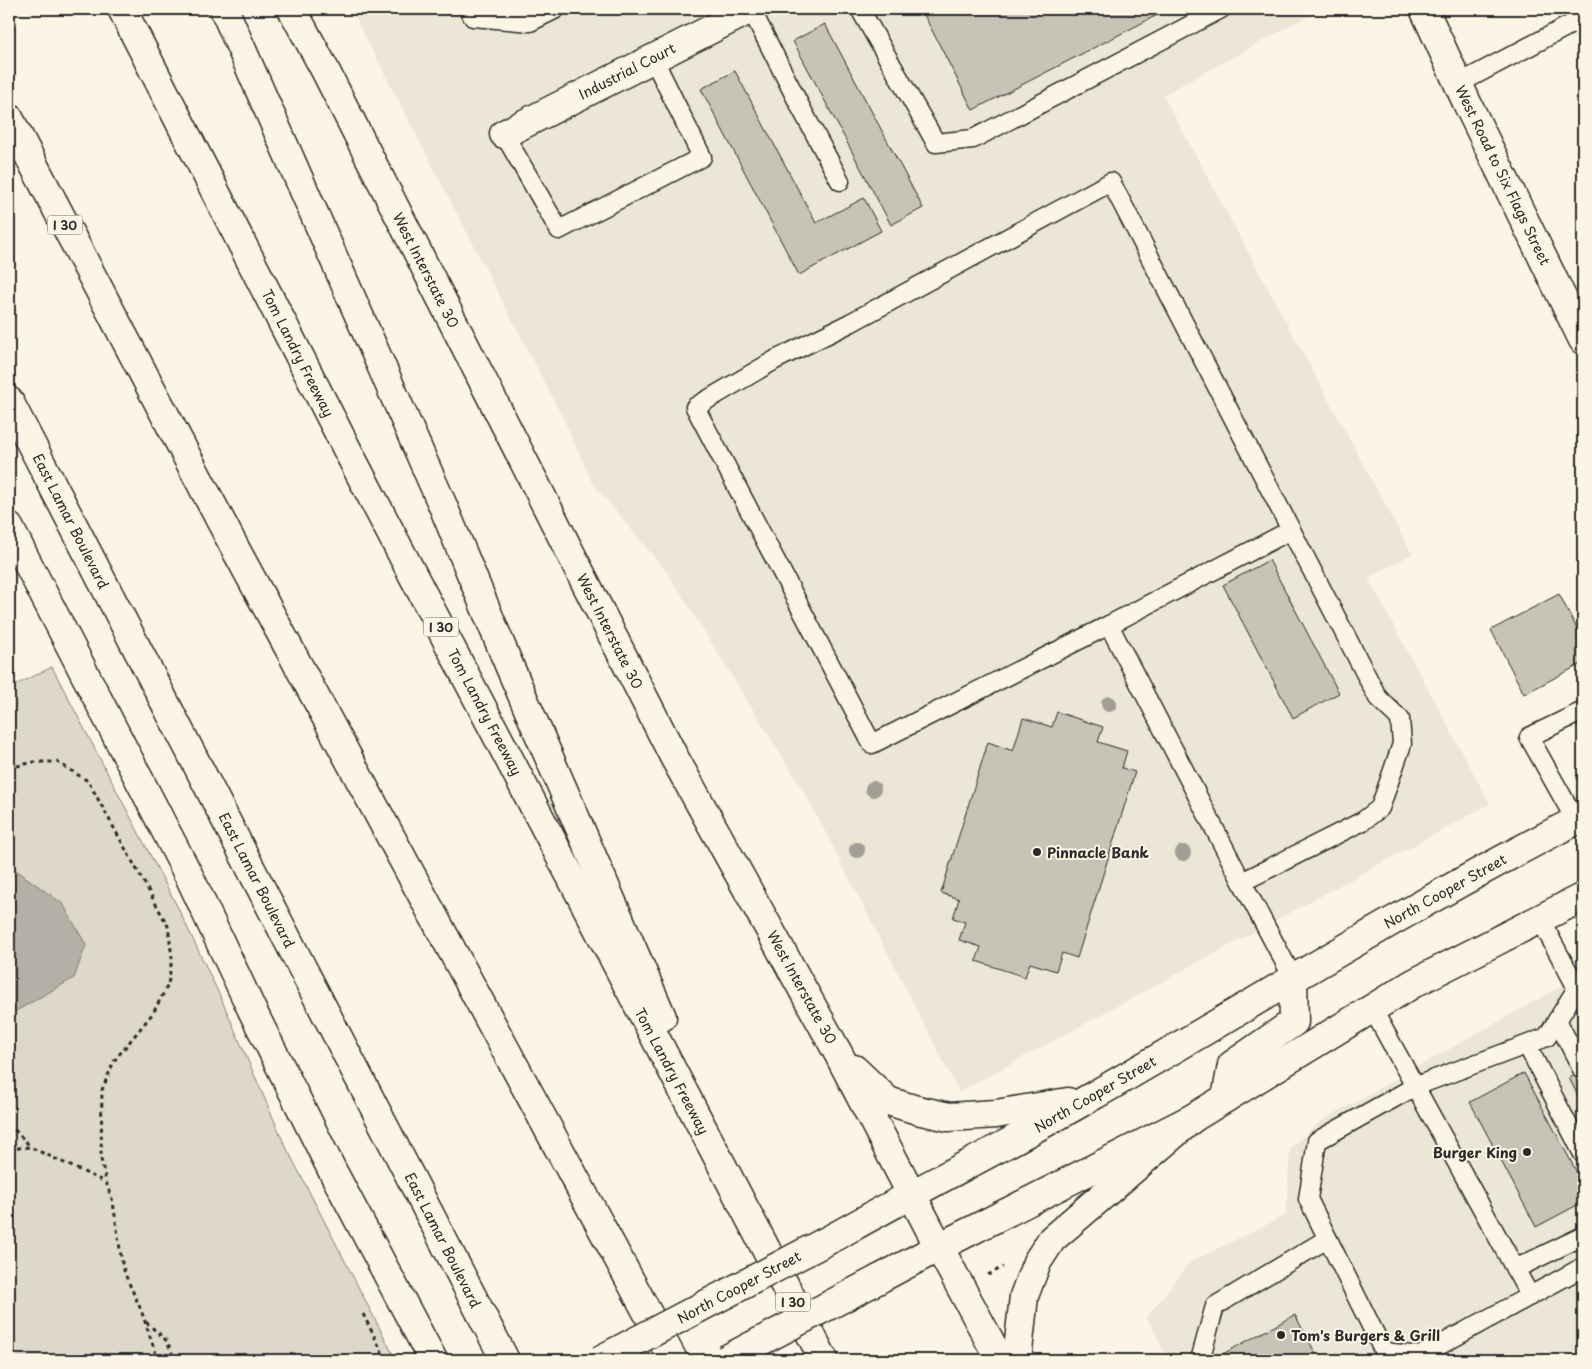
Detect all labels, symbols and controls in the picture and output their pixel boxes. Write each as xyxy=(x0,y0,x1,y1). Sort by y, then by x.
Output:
street label: Industrial Court xyxy=(575,37,679,104)
street label: West Road to Six Flags Street xyxy=(1450,81,1556,269)
street label: West Interstate 30 xyxy=(388,209,464,331)
road number: I 30 xyxy=(48,216,82,234)
street label: Tom Landry Freeway xyxy=(257,286,339,420)
street label: East Lamar Boulevard xyxy=(28,450,114,593)
street label: West Interstate 30 xyxy=(572,570,648,692)
road number: I 30 xyxy=(424,618,458,636)
street label: Tom Landry Freeway xyxy=(443,645,527,779)
street label: East Lamar Boulevard xyxy=(214,809,300,952)
place label: Pinnacle Bank xyxy=(1047,842,1150,863)
marker: Pinnacle Bank xyxy=(1031,846,1043,858)
street label: North Cooper Street xyxy=(1380,848,1511,934)
street label: West Interstate 30 xyxy=(762,926,842,1048)
street label: Tom Landry Freeway xyxy=(630,1004,714,1138)
street label: North Cooper Street xyxy=(1030,1050,1160,1138)
place label: Burger King xyxy=(1433,1142,1517,1163)
marker: Burger King xyxy=(1521,1146,1533,1158)
street label: East Lamar Boulevard xyxy=(400,1169,486,1312)
street label: North Cooper Street xyxy=(673,1245,805,1329)
road number: I 30 xyxy=(776,1292,810,1311)
place label: Tom's Burgers & Grill xyxy=(1291,1325,1440,1346)
marker: Tom's Burgers & Grill xyxy=(1275,1329,1287,1341)

